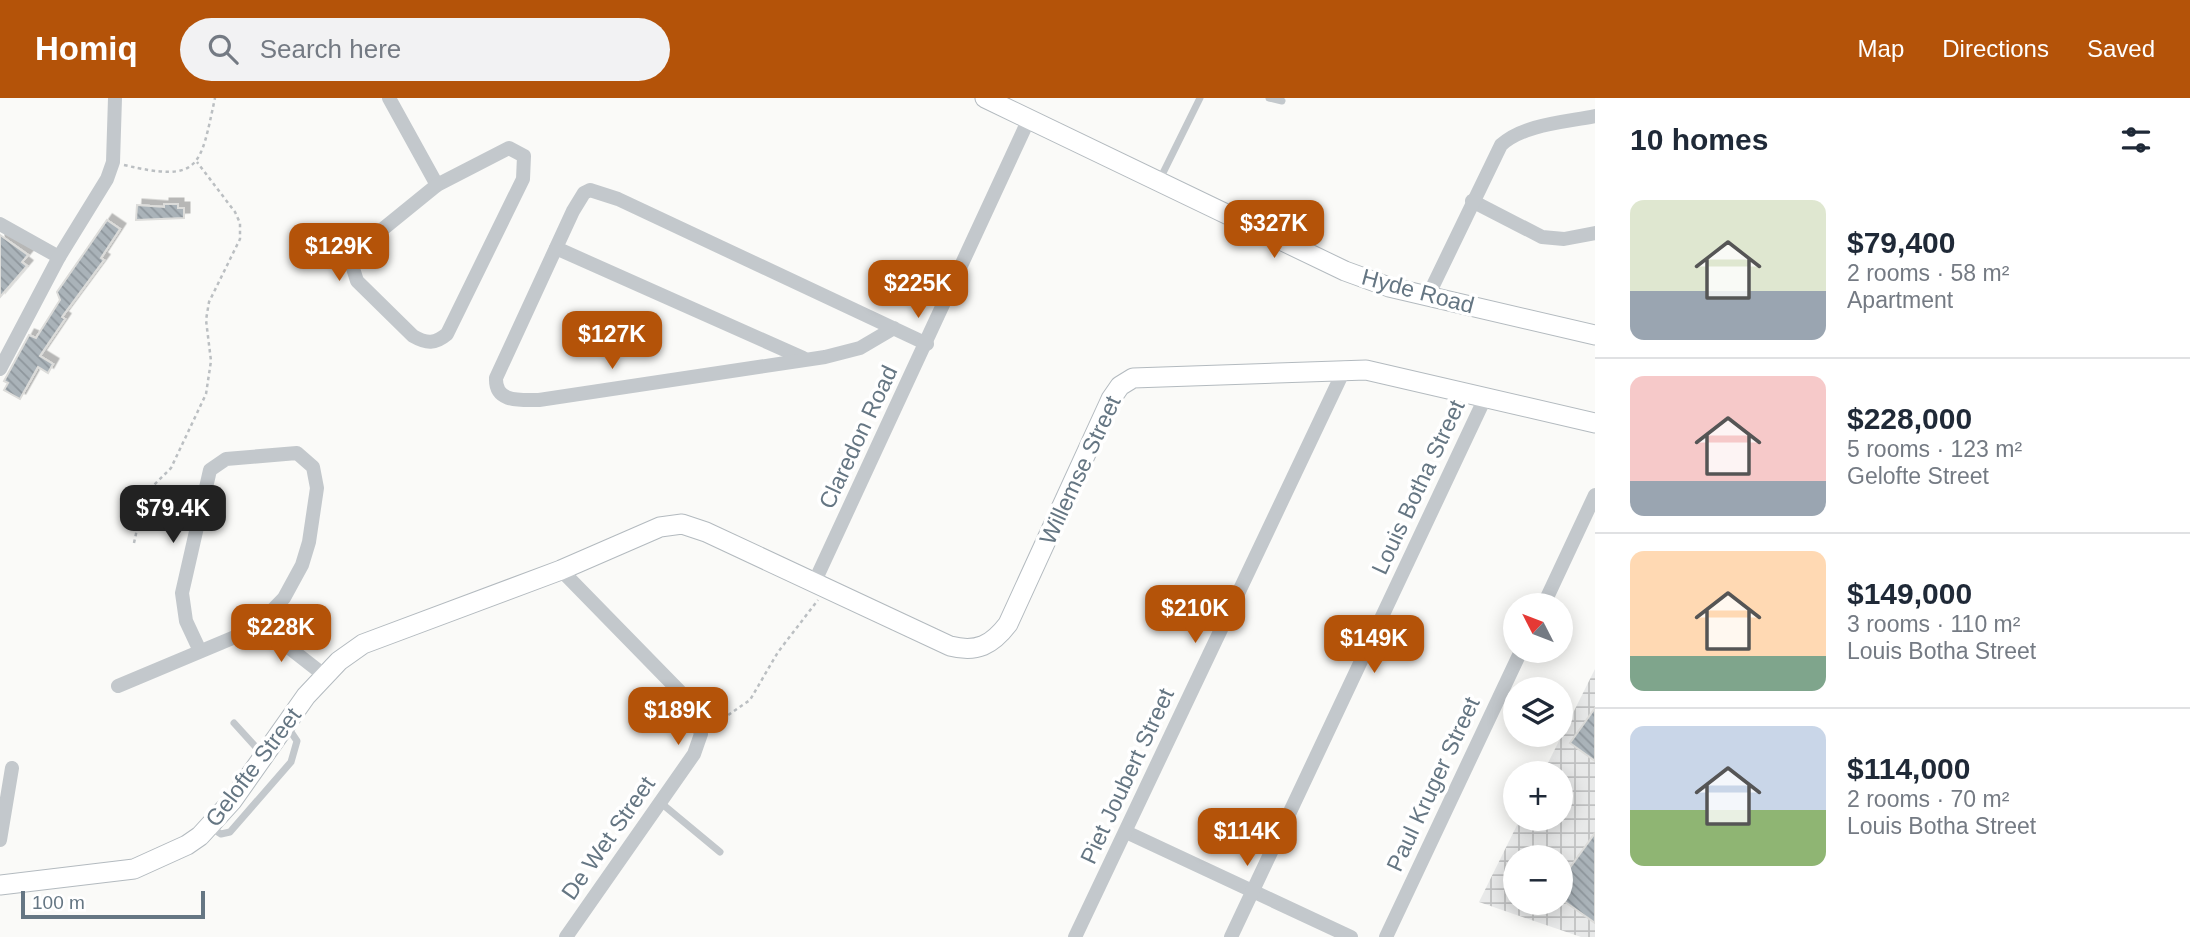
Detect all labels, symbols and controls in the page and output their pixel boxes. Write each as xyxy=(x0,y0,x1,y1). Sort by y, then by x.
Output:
search box xyxy=(180,18,670,81)
text: Homiq xyxy=(35,30,138,67)
icon: search xyxy=(204,30,242,68)
text: Search here xyxy=(260,34,401,64)
text: Map xyxy=(1858,35,1904,62)
text: Directions xyxy=(1942,35,2049,62)
text: Saved xyxy=(2087,35,2155,62)
icon: filters xyxy=(2117,121,2155,159)
text: 10 homes xyxy=(1630,123,1768,156)
pin: $327K xyxy=(1225,200,1323,260)
text: $327K xyxy=(1240,210,1308,236)
pin: $129K xyxy=(290,223,388,283)
text: $79,400 xyxy=(1847,226,1955,259)
icon: home xyxy=(1686,228,1770,312)
text: $129K xyxy=(305,233,373,259)
pin: $225K xyxy=(869,260,967,320)
text: 2 rooms · 58 m² xyxy=(1847,260,2009,286)
street label: Hyde Road xyxy=(1359,264,1477,318)
text: $225K xyxy=(884,270,952,296)
text: Apartment xyxy=(1847,287,1953,313)
pin: $127K xyxy=(563,312,661,371)
text: $127K xyxy=(578,321,646,347)
street label: Claredon Road xyxy=(814,361,902,513)
street label: Willemse Street xyxy=(1034,391,1126,548)
street label: Louis Botha Street xyxy=(1366,395,1470,578)
text: $228,000 xyxy=(1847,402,1972,435)
icon: home xyxy=(1686,404,1770,488)
text: 5 rooms · 123 m² xyxy=(1847,436,2022,462)
text: Gelofte Street xyxy=(1847,463,1989,489)
pin: $79.4K xyxy=(116,486,230,545)
text: $79.4K xyxy=(136,495,210,521)
text: $149,000 xyxy=(1847,577,1972,610)
icon: home xyxy=(1686,579,1770,663)
pin: $210K xyxy=(1146,586,1244,645)
north arrow xyxy=(1503,593,1573,663)
map controls xyxy=(1503,593,1573,915)
text: $210K xyxy=(1161,595,1229,621)
pin: $228K xyxy=(232,604,330,664)
text: 3 rooms · 110 m² xyxy=(1847,611,2020,637)
text: $228K xyxy=(247,614,315,640)
pin: $149K xyxy=(1325,616,1423,675)
text: $149K xyxy=(1340,625,1408,651)
text: Louis Botha Street xyxy=(1847,638,2036,664)
button: layers xyxy=(1503,677,1573,747)
street label: Piet Joubert Street xyxy=(1075,684,1179,868)
pin: $189K xyxy=(629,688,727,747)
street label: Paul Kruger Street xyxy=(1381,692,1485,875)
text: $189K xyxy=(644,697,712,723)
street label: Gelofte Street xyxy=(200,702,306,831)
text: $114,000 xyxy=(1847,752,1970,785)
icon: home xyxy=(1686,754,1770,838)
button: + xyxy=(1503,761,1573,831)
street label: De Wet Street xyxy=(556,771,660,904)
text: 2 rooms · 70 m² xyxy=(1847,786,2009,812)
pin: $114K xyxy=(1198,808,1296,868)
text: Louis Botha Street xyxy=(1847,813,2036,839)
text: $114K xyxy=(1214,818,1280,844)
button: − xyxy=(1503,845,1573,915)
scale bar xyxy=(21,888,205,920)
text: 100 m xyxy=(32,892,85,913)

